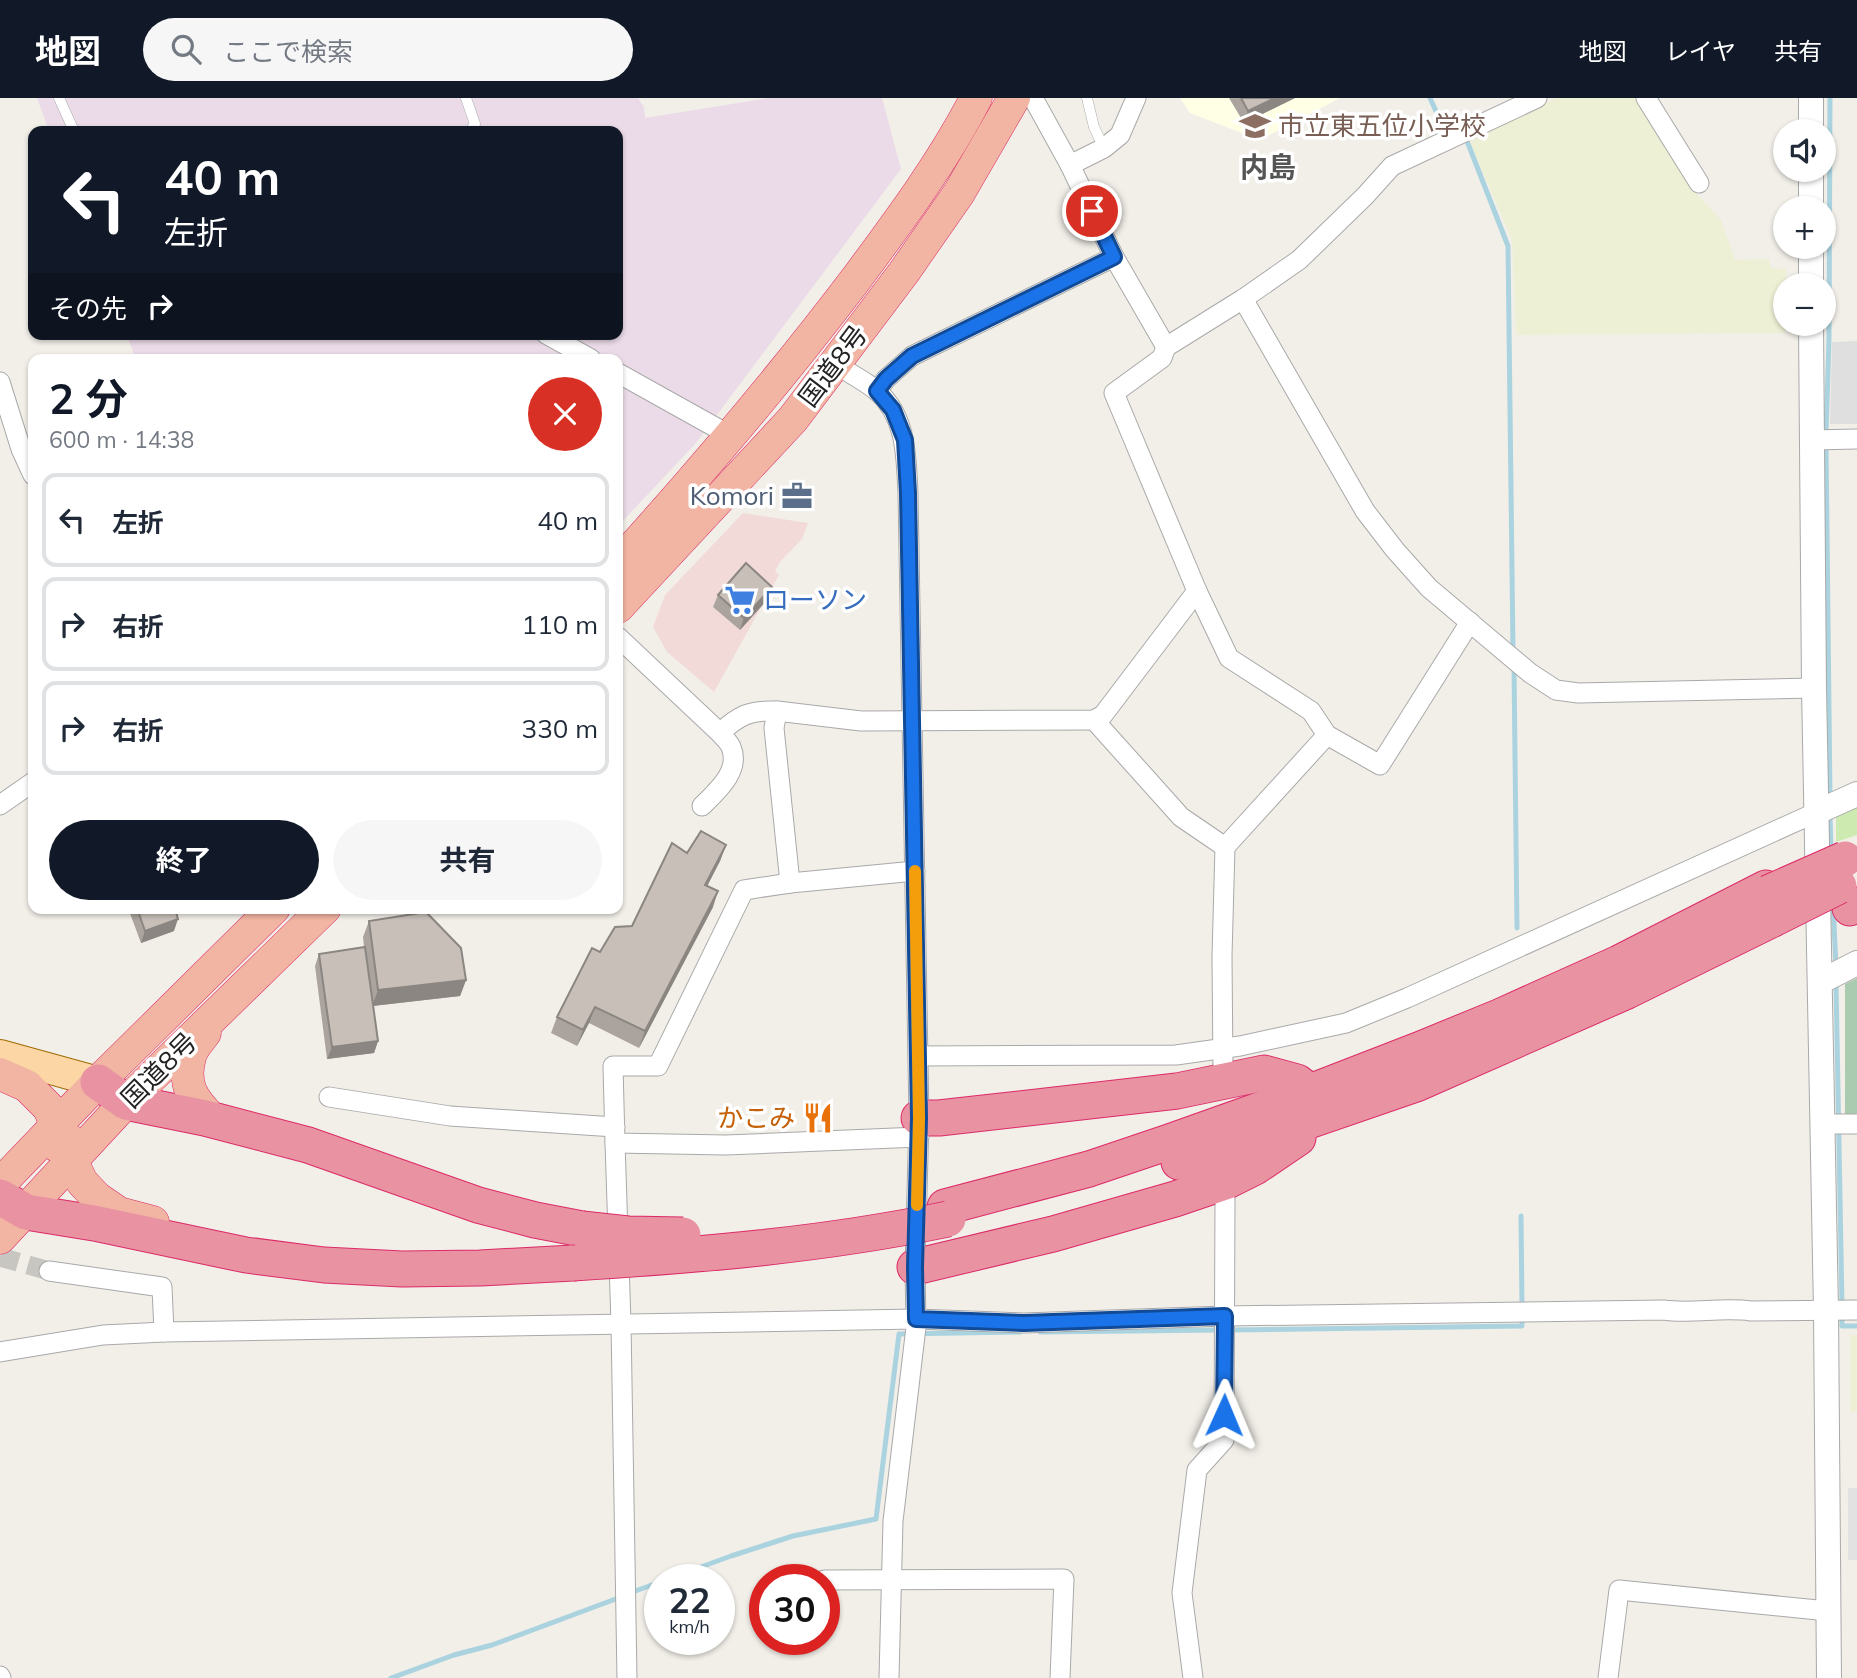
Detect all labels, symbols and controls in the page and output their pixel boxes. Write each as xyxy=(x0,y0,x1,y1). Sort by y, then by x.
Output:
search box xyxy=(143,18,633,81)
text: 地図 xyxy=(35,30,101,71)
icon: search xyxy=(167,30,205,68)
text: ここで検索 xyxy=(223,35,353,68)
text: 地図 xyxy=(1579,36,1627,66)
text: レイヤ xyxy=(1665,36,1736,66)
text: 共有 xyxy=(1774,36,1822,66)
school or university icon: 市立東五位小学校 xyxy=(1238,109,1272,143)
place label: 市立東五位小学校 xyxy=(1278,109,1486,142)
map controls xyxy=(1773,119,1836,336)
button: sound xyxy=(1773,119,1836,182)
text: 40 m xyxy=(164,146,280,207)
district label: 内島 xyxy=(1240,149,1296,184)
icon: left xyxy=(49,154,140,245)
pin xyxy=(1062,181,1122,241)
icon: arrive xyxy=(1073,192,1111,230)
button: + xyxy=(1773,196,1836,259)
text: 左折 xyxy=(164,212,228,252)
button: − xyxy=(1773,273,1836,336)
icon: right xyxy=(141,287,179,325)
text: その先 xyxy=(49,292,127,325)
street label: 国道8号 xyxy=(791,318,874,413)
text: 2 分 xyxy=(49,372,128,425)
button: close xyxy=(528,377,602,451)
text: 600 m · 14:38 xyxy=(49,425,194,454)
place label: Komori xyxy=(690,479,774,512)
office icon: Komori xyxy=(780,479,814,513)
icon: left xyxy=(53,501,91,539)
text: 40 m xyxy=(537,504,598,537)
text: 左折 xyxy=(112,506,164,539)
supermarket icon: ローソン xyxy=(723,583,757,617)
place label: ローソン xyxy=(763,583,867,616)
icon: right xyxy=(53,605,91,643)
text: 110 m xyxy=(522,608,598,641)
text: 右折 xyxy=(112,610,164,643)
icon: right xyxy=(53,709,91,747)
text: 330 m xyxy=(522,712,598,745)
text: 右折 xyxy=(112,714,164,747)
button: 終了 xyxy=(49,820,319,900)
button: 共有 xyxy=(333,820,602,900)
street label: 国道8号 xyxy=(114,1025,203,1114)
place label: かこみ xyxy=(717,1101,795,1134)
restaurant icon: かこみ xyxy=(801,1101,835,1135)
position arrow xyxy=(1187,1378,1261,1452)
speed limit sign: 30 xyxy=(749,1564,840,1655)
text: 22 xyxy=(668,1578,711,1622)
text: km/h xyxy=(669,1615,710,1638)

